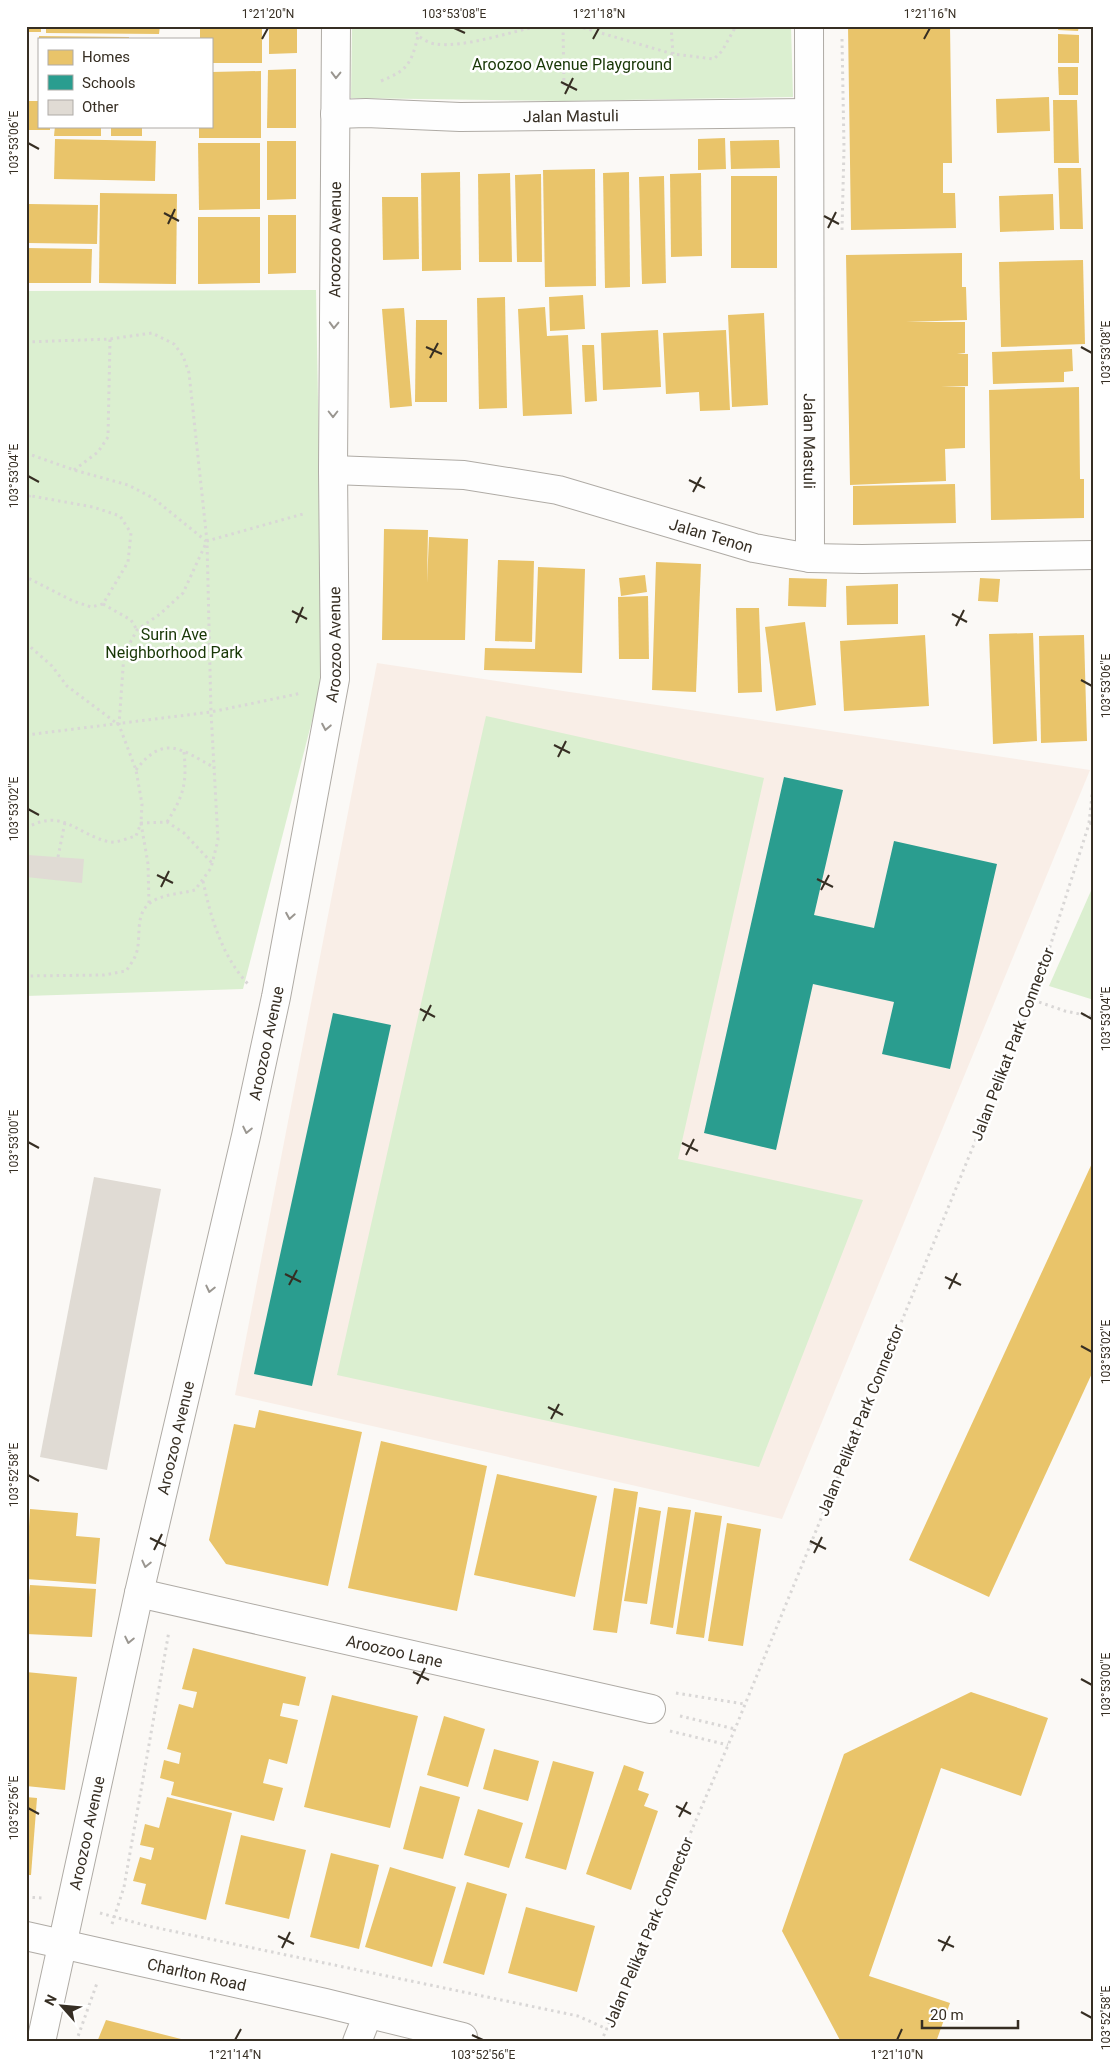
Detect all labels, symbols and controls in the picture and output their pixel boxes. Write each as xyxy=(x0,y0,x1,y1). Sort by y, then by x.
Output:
text: 1°21'20"N xyxy=(242,7,294,21)
text: 103°53'08"E xyxy=(422,7,486,21)
text: 1°21'18"N xyxy=(573,7,625,21)
text: 1°21'16"N xyxy=(904,7,956,21)
legend xyxy=(38,38,212,128)
text: Homes xyxy=(82,48,130,66)
park label: Aroozoo Avenue Playground xyxy=(472,55,672,74)
one-way arrow xyxy=(331,72,341,79)
text: Schools xyxy=(82,74,136,92)
text: Other xyxy=(82,98,119,116)
street label: Jalan Mastuli xyxy=(523,106,619,126)
text: 103°53'06"E xyxy=(7,111,21,175)
street label: Aroozoo Avenue xyxy=(325,181,345,298)
text: 103°53'08"E xyxy=(1099,321,1113,385)
one-way arrow xyxy=(329,322,340,330)
street label: Jalan Mastuli xyxy=(800,393,819,489)
one-way arrow xyxy=(328,410,338,418)
text: 103°53'04"E xyxy=(7,444,21,508)
street label: Jalan Tenon xyxy=(667,514,755,557)
street label: Aroozoo Avenue xyxy=(322,586,345,704)
park label: Surin Ave Neighborhood Park xyxy=(105,625,244,662)
text: 103°53'06"E xyxy=(1099,654,1113,718)
one-way arrow xyxy=(321,722,332,731)
text: 103°53'02"E xyxy=(7,777,21,841)
one-way arrow xyxy=(286,911,296,920)
street label: Jalan Pelikat Park Connector xyxy=(967,944,1058,1143)
street label: Aroozoo Avenue xyxy=(245,985,288,1102)
text: 103°53'04"E xyxy=(1099,987,1113,1051)
text: 103°53'00"E xyxy=(7,1110,21,1174)
one-way arrow xyxy=(242,1126,253,1135)
one-way arrow xyxy=(205,1284,216,1293)
text: 103°53'02"E xyxy=(1099,1320,1113,1384)
street label: Jalan Pelikat Park Connector xyxy=(813,1321,908,1519)
street label: Aroozoo Avenue xyxy=(153,1379,198,1497)
text: 103°52'58"E xyxy=(7,1443,21,1507)
one-way arrow xyxy=(141,1559,152,1568)
street label: Aroozoo Lane xyxy=(344,1631,445,1672)
one-way arrow xyxy=(124,1636,135,1645)
text: 103°53'00"E xyxy=(1099,1653,1113,1717)
street label: Aroozoo Avenue xyxy=(65,1774,109,1892)
text: 103°52'56"E xyxy=(7,1776,21,1840)
street label: Jalan Pelikat Park Connector xyxy=(600,1834,698,2030)
street label: Charlton Road xyxy=(145,1954,248,1995)
north arrow xyxy=(38,1980,88,2030)
text: 103°52'58"E xyxy=(1099,1986,1113,2050)
text: N xyxy=(41,1992,60,2008)
scale bar xyxy=(922,1998,1019,2030)
text: 20 m xyxy=(930,2006,964,2024)
text: 1°21'14"N xyxy=(209,2048,261,2062)
text: 103°52'56"E xyxy=(451,2048,515,2062)
text: 1°21'10"N xyxy=(871,2048,923,2062)

